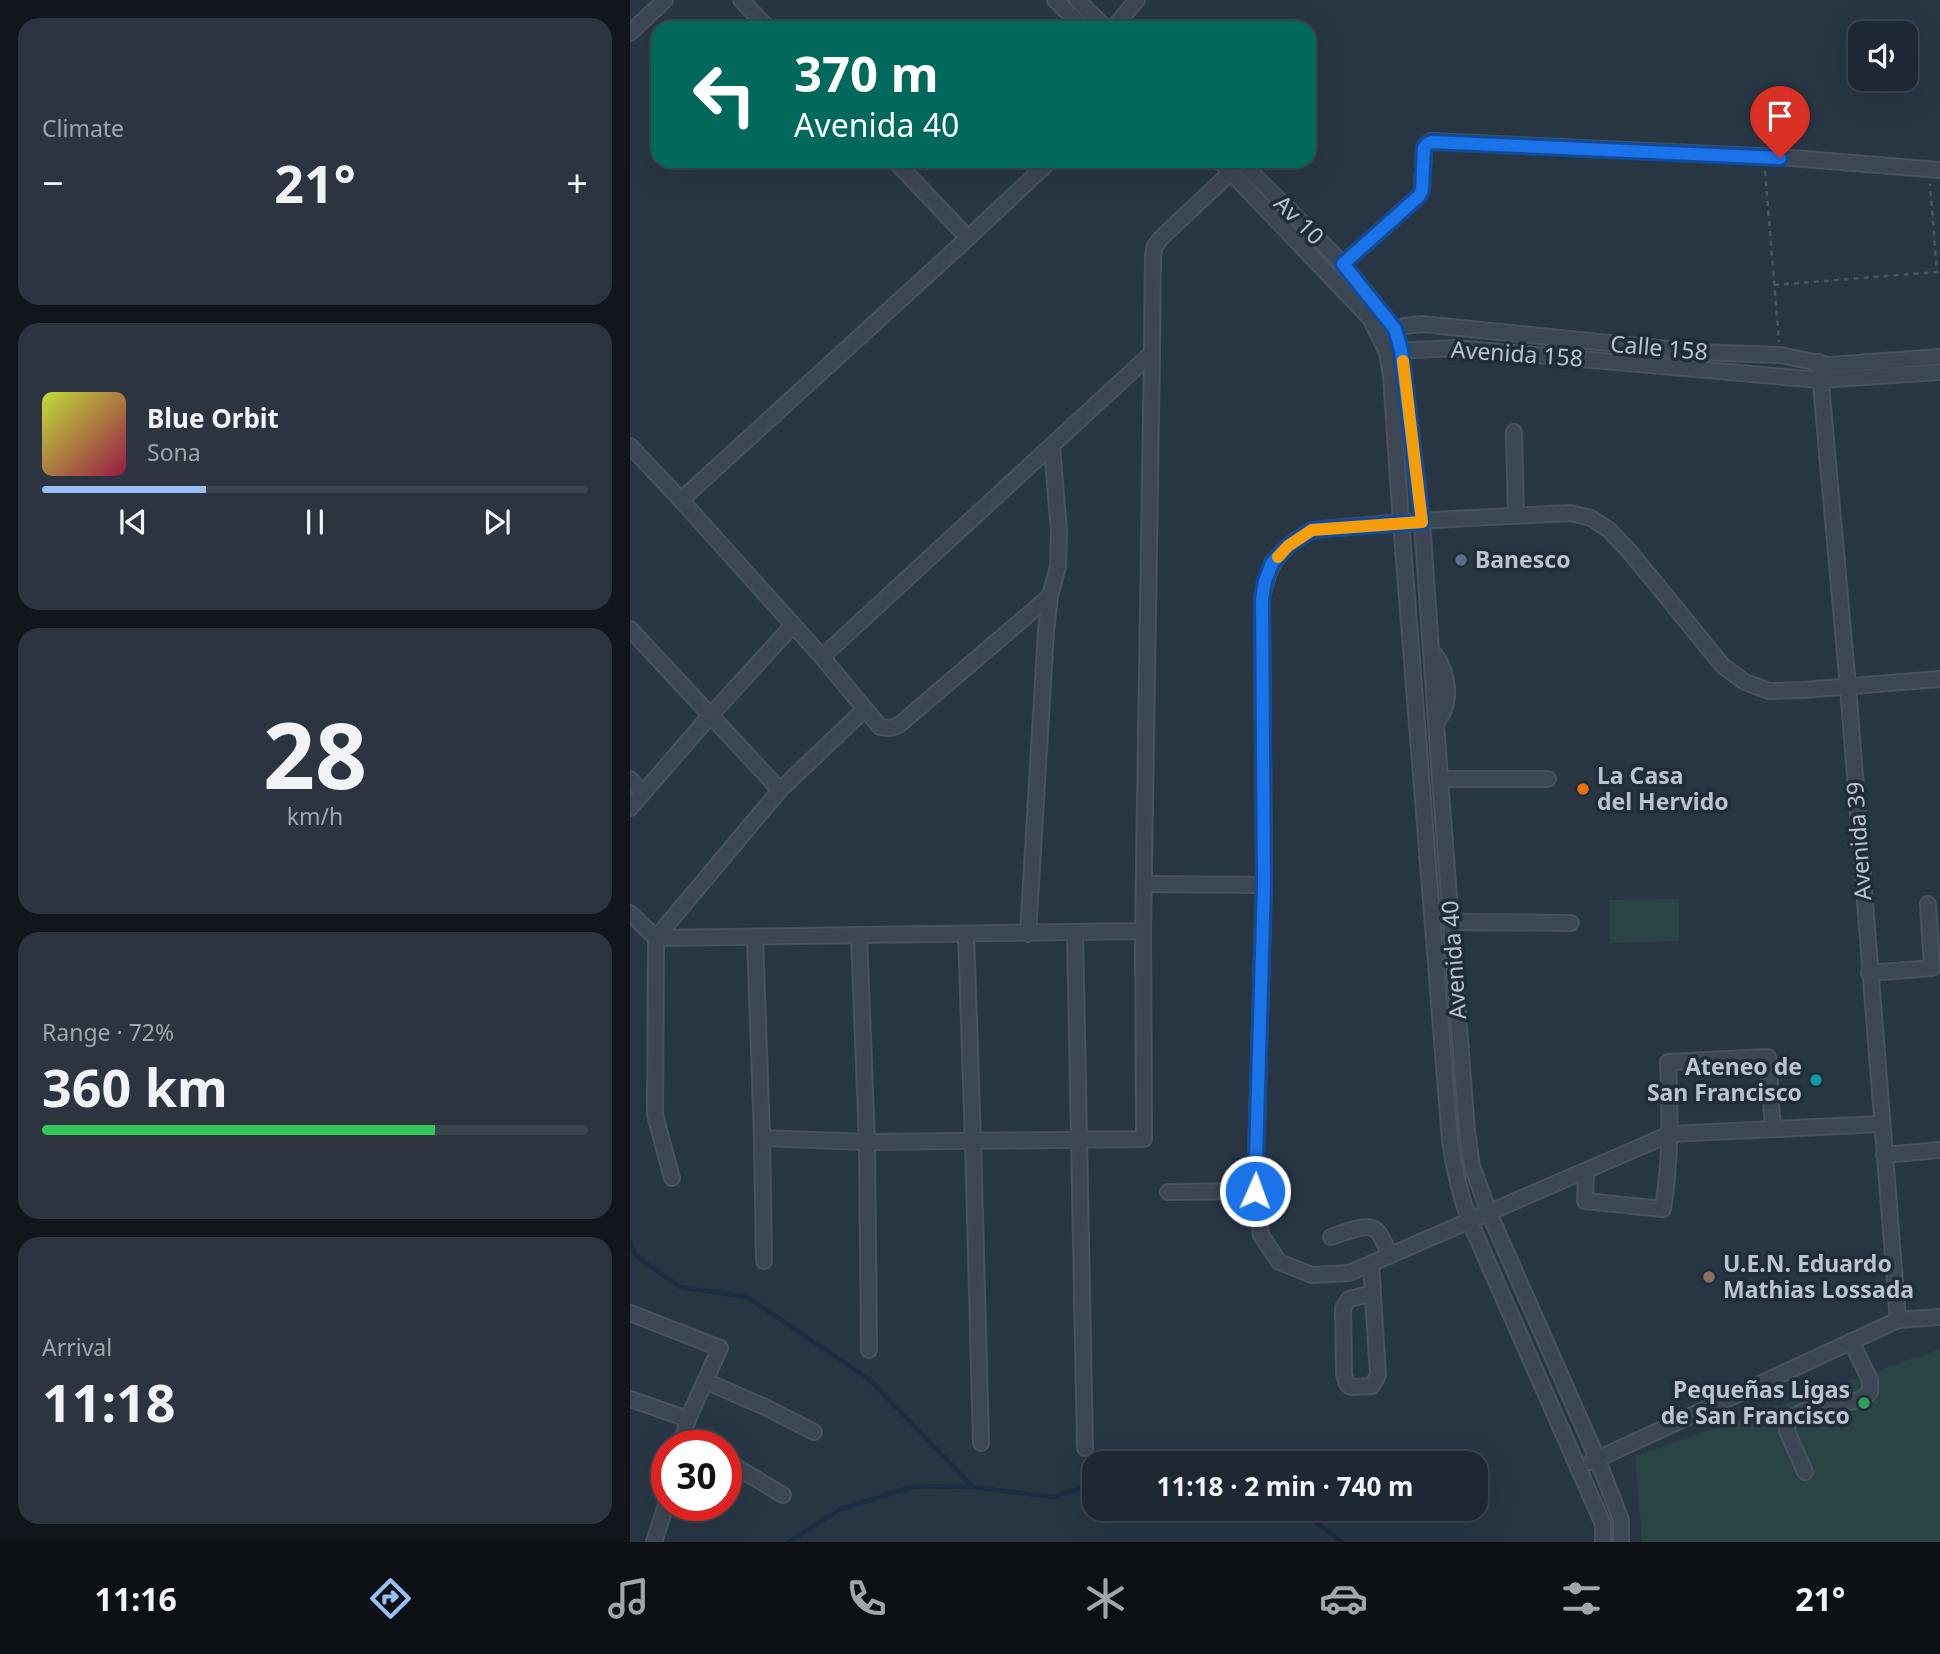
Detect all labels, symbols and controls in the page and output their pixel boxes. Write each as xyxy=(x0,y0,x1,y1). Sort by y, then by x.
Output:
map controls xyxy=(1848,21,1918,91)
button: sound xyxy=(1848,21,1918,91)
text: 370 m xyxy=(794,40,939,106)
icon: left xyxy=(679,49,770,140)
pin xyxy=(1750,86,1810,158)
icon: arrive xyxy=(1761,97,1799,135)
text: Avenida 40 xyxy=(794,103,959,146)
text: Climate xyxy=(42,112,124,144)
text: 21° xyxy=(274,147,356,218)
text: − xyxy=(42,156,64,208)
text: + xyxy=(566,156,588,208)
street label: Av 10 xyxy=(1268,187,1332,251)
street label: Calle 158 xyxy=(1609,327,1709,367)
street label: Avenida 158 xyxy=(1450,332,1584,374)
text: Blue Orbit xyxy=(147,400,279,436)
text: Sona xyxy=(147,436,201,468)
icon: previous xyxy=(114,503,152,541)
icon: pause xyxy=(296,503,334,541)
icon: next xyxy=(478,503,516,541)
place label: Banesco xyxy=(1475,543,1571,575)
marker: Banesco xyxy=(1453,552,1469,568)
text: 28 xyxy=(263,692,367,816)
place label: La Casa del Hervido xyxy=(1597,759,1729,817)
marker: La Casa del Hervido xyxy=(1575,781,1591,797)
street label: Avenida 39 xyxy=(1838,781,1878,901)
text: km/h xyxy=(287,800,343,832)
street label: Avenida 40 xyxy=(1433,900,1473,1020)
text: Range · 72% xyxy=(42,1016,174,1048)
place label: Ateneo de San Francisco xyxy=(1647,1050,1802,1108)
text: 360 km xyxy=(42,1051,228,1122)
marker: Ateneo de San Francisco xyxy=(1808,1072,1824,1088)
position arrow xyxy=(1218,1154,1292,1228)
place label: U.E.N. Eduardo Mathias Lossada xyxy=(1723,1247,1914,1305)
marker: U.E.N. Eduardo Mathias Lossada xyxy=(1701,1269,1717,1285)
text: Arrival xyxy=(42,1331,112,1363)
text: 11:18 xyxy=(42,1366,176,1437)
place label: Pequeñas Ligas de San Francisco xyxy=(1661,1373,1850,1431)
marker: Pequeñas Ligas de San Francisco xyxy=(1856,1395,1872,1411)
speed limit sign: 30 xyxy=(651,1430,742,1521)
text: 11:18 · 2 min · 740 m xyxy=(1157,1468,1413,1504)
icon: directions xyxy=(366,1574,415,1623)
icon: music xyxy=(604,1574,653,1623)
icon: phone xyxy=(842,1574,891,1623)
icon: climate xyxy=(1081,1574,1130,1623)
icon: car xyxy=(1319,1574,1368,1623)
icon: filters xyxy=(1557,1574,1606,1623)
text: 11:16 xyxy=(95,1577,177,1620)
text: 21° xyxy=(1795,1577,1845,1620)

